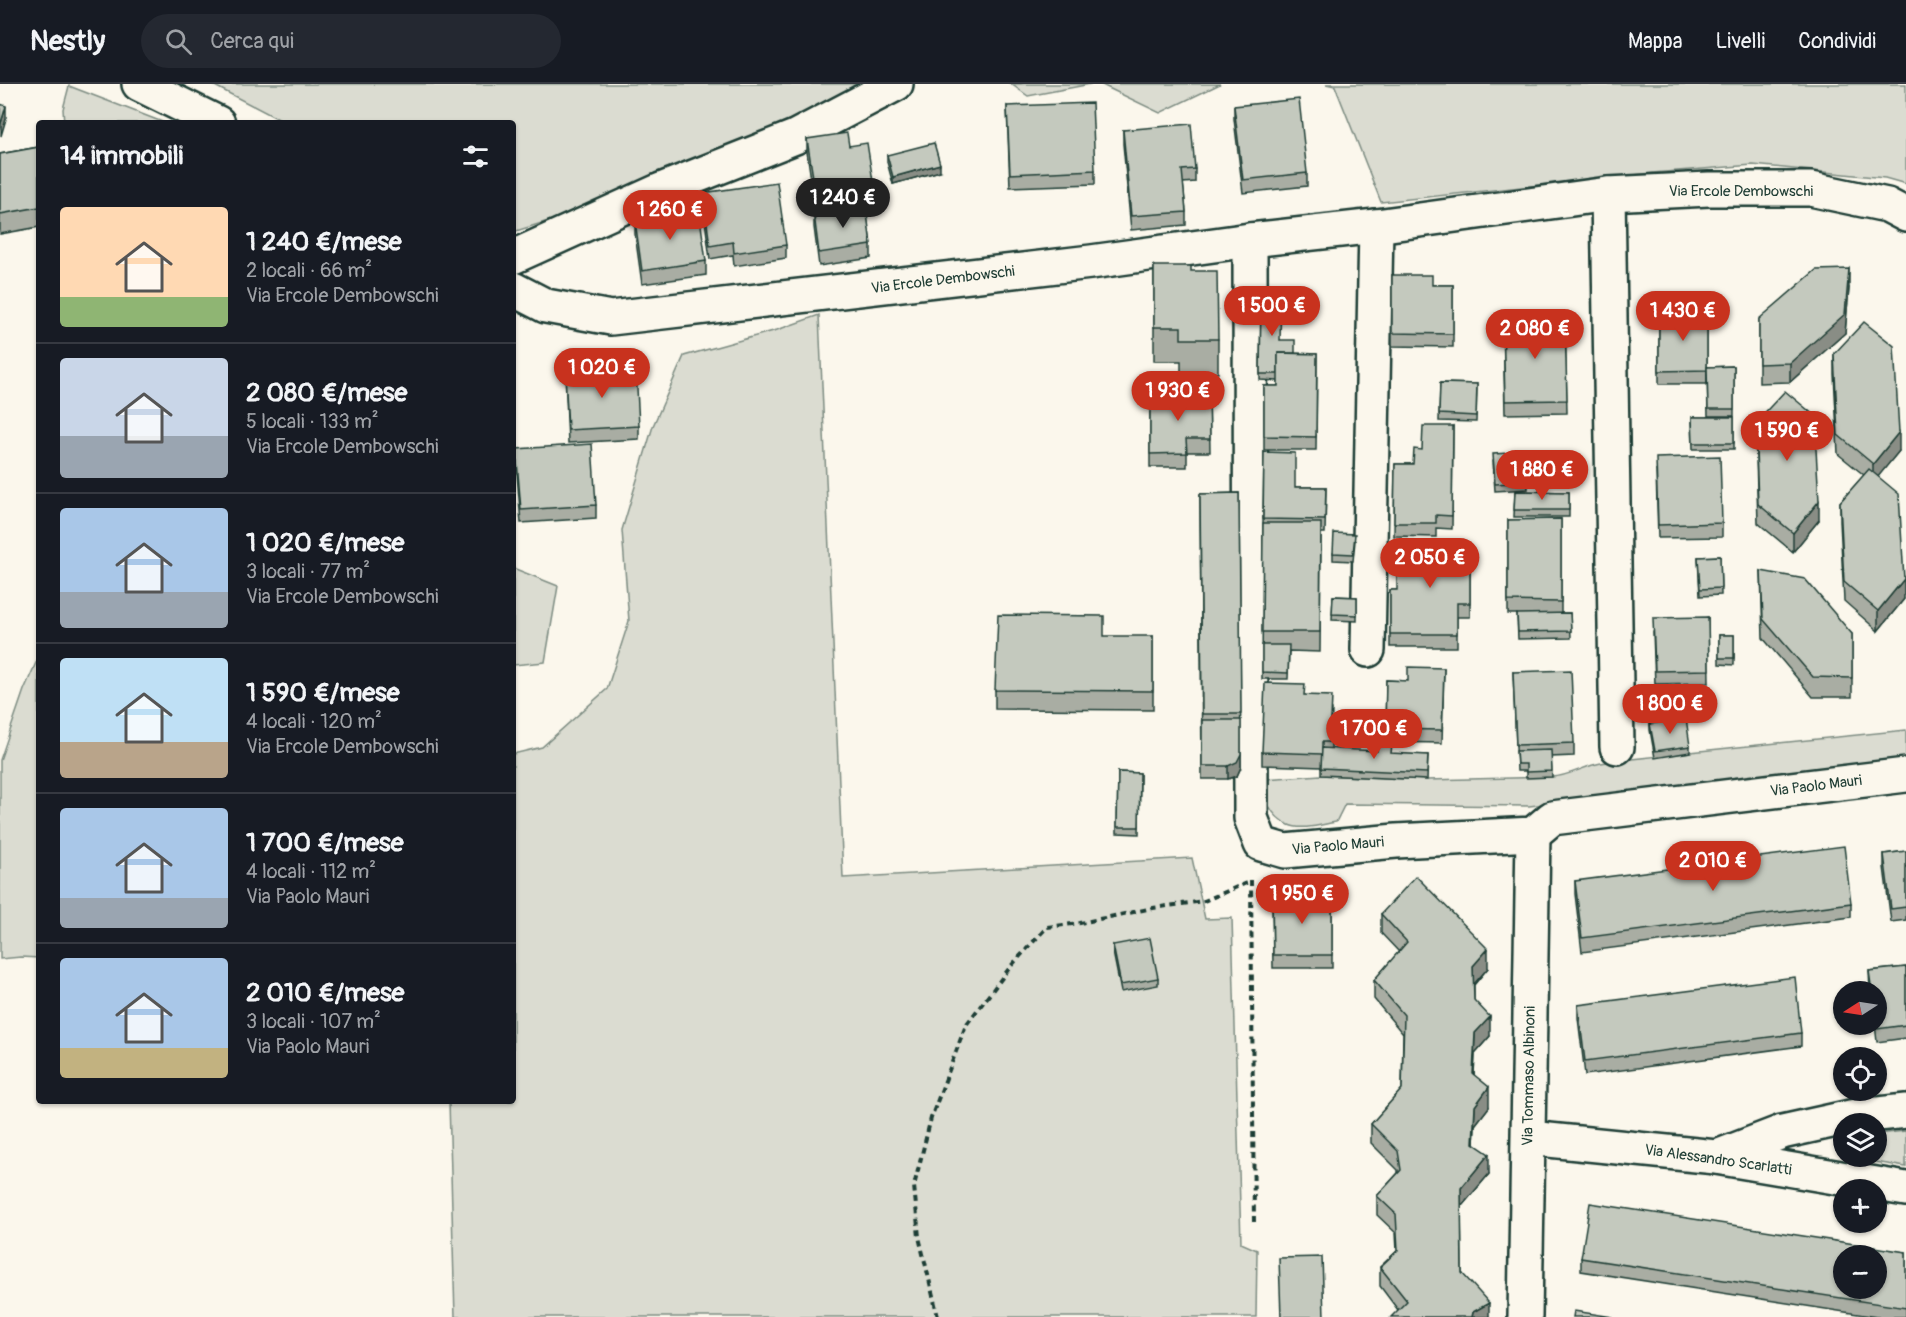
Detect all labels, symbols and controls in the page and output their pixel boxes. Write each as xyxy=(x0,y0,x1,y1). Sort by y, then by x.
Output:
search box xyxy=(141,14,561,68)
text: Nestly xyxy=(30,24,105,59)
icon: search xyxy=(162,25,195,58)
text: Cerca qui xyxy=(210,27,294,55)
text: Mappa xyxy=(1628,28,1682,55)
text: Livelli xyxy=(1715,28,1765,55)
text: Condividi xyxy=(1798,28,1876,55)
text: 14 immobili xyxy=(60,140,183,172)
icon: filters xyxy=(459,140,492,173)
pin: 1 240 € xyxy=(788,178,898,229)
street label: Via Ercole Dembowschi xyxy=(1669,182,1814,201)
text: 1 240 € xyxy=(810,185,876,210)
pin: 1 260 € xyxy=(615,190,725,241)
text: 1 260 € xyxy=(637,197,703,222)
text: 1 240 €/mese xyxy=(246,226,402,258)
icon: home xyxy=(108,231,180,303)
text: 2 locali · 66 m² xyxy=(246,258,372,283)
street label: Via Ercole Dembowschi xyxy=(870,262,1016,298)
text: Via Ercole Dembowschi xyxy=(246,283,439,308)
pin: 1 500 € xyxy=(1217,286,1327,337)
pin: 1 430 € xyxy=(1628,291,1738,342)
text: 1 500 € xyxy=(1238,293,1306,318)
text: 1 430 € xyxy=(1650,298,1716,323)
pin: 2 080 € xyxy=(1480,309,1590,360)
text: 2 080 € xyxy=(1500,316,1570,341)
pin: 1 020 € xyxy=(547,348,657,399)
text: 1 020 € xyxy=(568,355,636,380)
pin: 1 930 € xyxy=(1123,371,1233,422)
text: 2 080 €/mese xyxy=(246,377,407,409)
text: 1 930 € xyxy=(1146,378,1210,403)
icon: home xyxy=(108,382,180,454)
text: 5 locali · 133 m² xyxy=(246,409,379,434)
pin: 1 590 € xyxy=(1732,411,1842,462)
text: 1 590 € xyxy=(1755,418,1819,443)
text: Via Ercole Dembowschi xyxy=(246,434,439,459)
pin: 1 880 € xyxy=(1487,450,1597,501)
text: 1 880 € xyxy=(1510,457,1574,482)
text: 1 020 €/mese xyxy=(246,527,404,559)
icon: home xyxy=(108,532,180,604)
pin: 2 050 € xyxy=(1375,538,1485,589)
text: 2 050 € xyxy=(1394,545,1466,570)
text: 3 locali · 77 m² xyxy=(246,559,370,584)
text: Via Ercole Dembowschi xyxy=(246,584,439,609)
text: 1 590 €/mese xyxy=(246,677,400,709)
icon: home xyxy=(108,682,180,754)
pin: 1 800 € xyxy=(1615,684,1725,735)
text: 1 800 € xyxy=(1636,691,1704,716)
text: 4 locali · 120 m² xyxy=(246,709,382,734)
pin: 1 700 € xyxy=(1319,709,1429,760)
text: 1 700 € xyxy=(1340,716,1408,741)
text: Via Ercole Dembowschi xyxy=(246,734,439,759)
street label: Via Paolo Mauri xyxy=(1769,771,1863,801)
text: 1 700 €/mese xyxy=(246,827,404,859)
icon: home xyxy=(108,832,180,904)
street label: Via Paolo Mauri xyxy=(1291,832,1385,859)
pin: 2 010 € xyxy=(1658,841,1768,892)
text: 2 010 € xyxy=(1679,848,1747,873)
text: 4 locali · 112 m² xyxy=(246,859,376,884)
pin: 1 950 € xyxy=(1247,874,1357,925)
text: 1 950 € xyxy=(1270,881,1334,906)
text: Via Paolo Mauri xyxy=(246,884,369,909)
text: 2 010 €/mese xyxy=(246,977,404,1009)
north arrow xyxy=(1833,981,1887,1035)
map controls xyxy=(1833,981,1887,1299)
icon: home xyxy=(108,982,180,1054)
street label: Via Tommaso Albinoni xyxy=(1518,1006,1540,1146)
text: 3 locali · 107 m² xyxy=(246,1009,381,1034)
text: Via Paolo Mauri xyxy=(246,1034,369,1059)
button: locate xyxy=(1833,1047,1887,1101)
button: layers xyxy=(1833,1113,1887,1167)
street label: Via Alessandro Scarlatti xyxy=(1643,1140,1793,1180)
button: + xyxy=(1833,1179,1887,1233)
button: − xyxy=(1833,1245,1887,1299)

